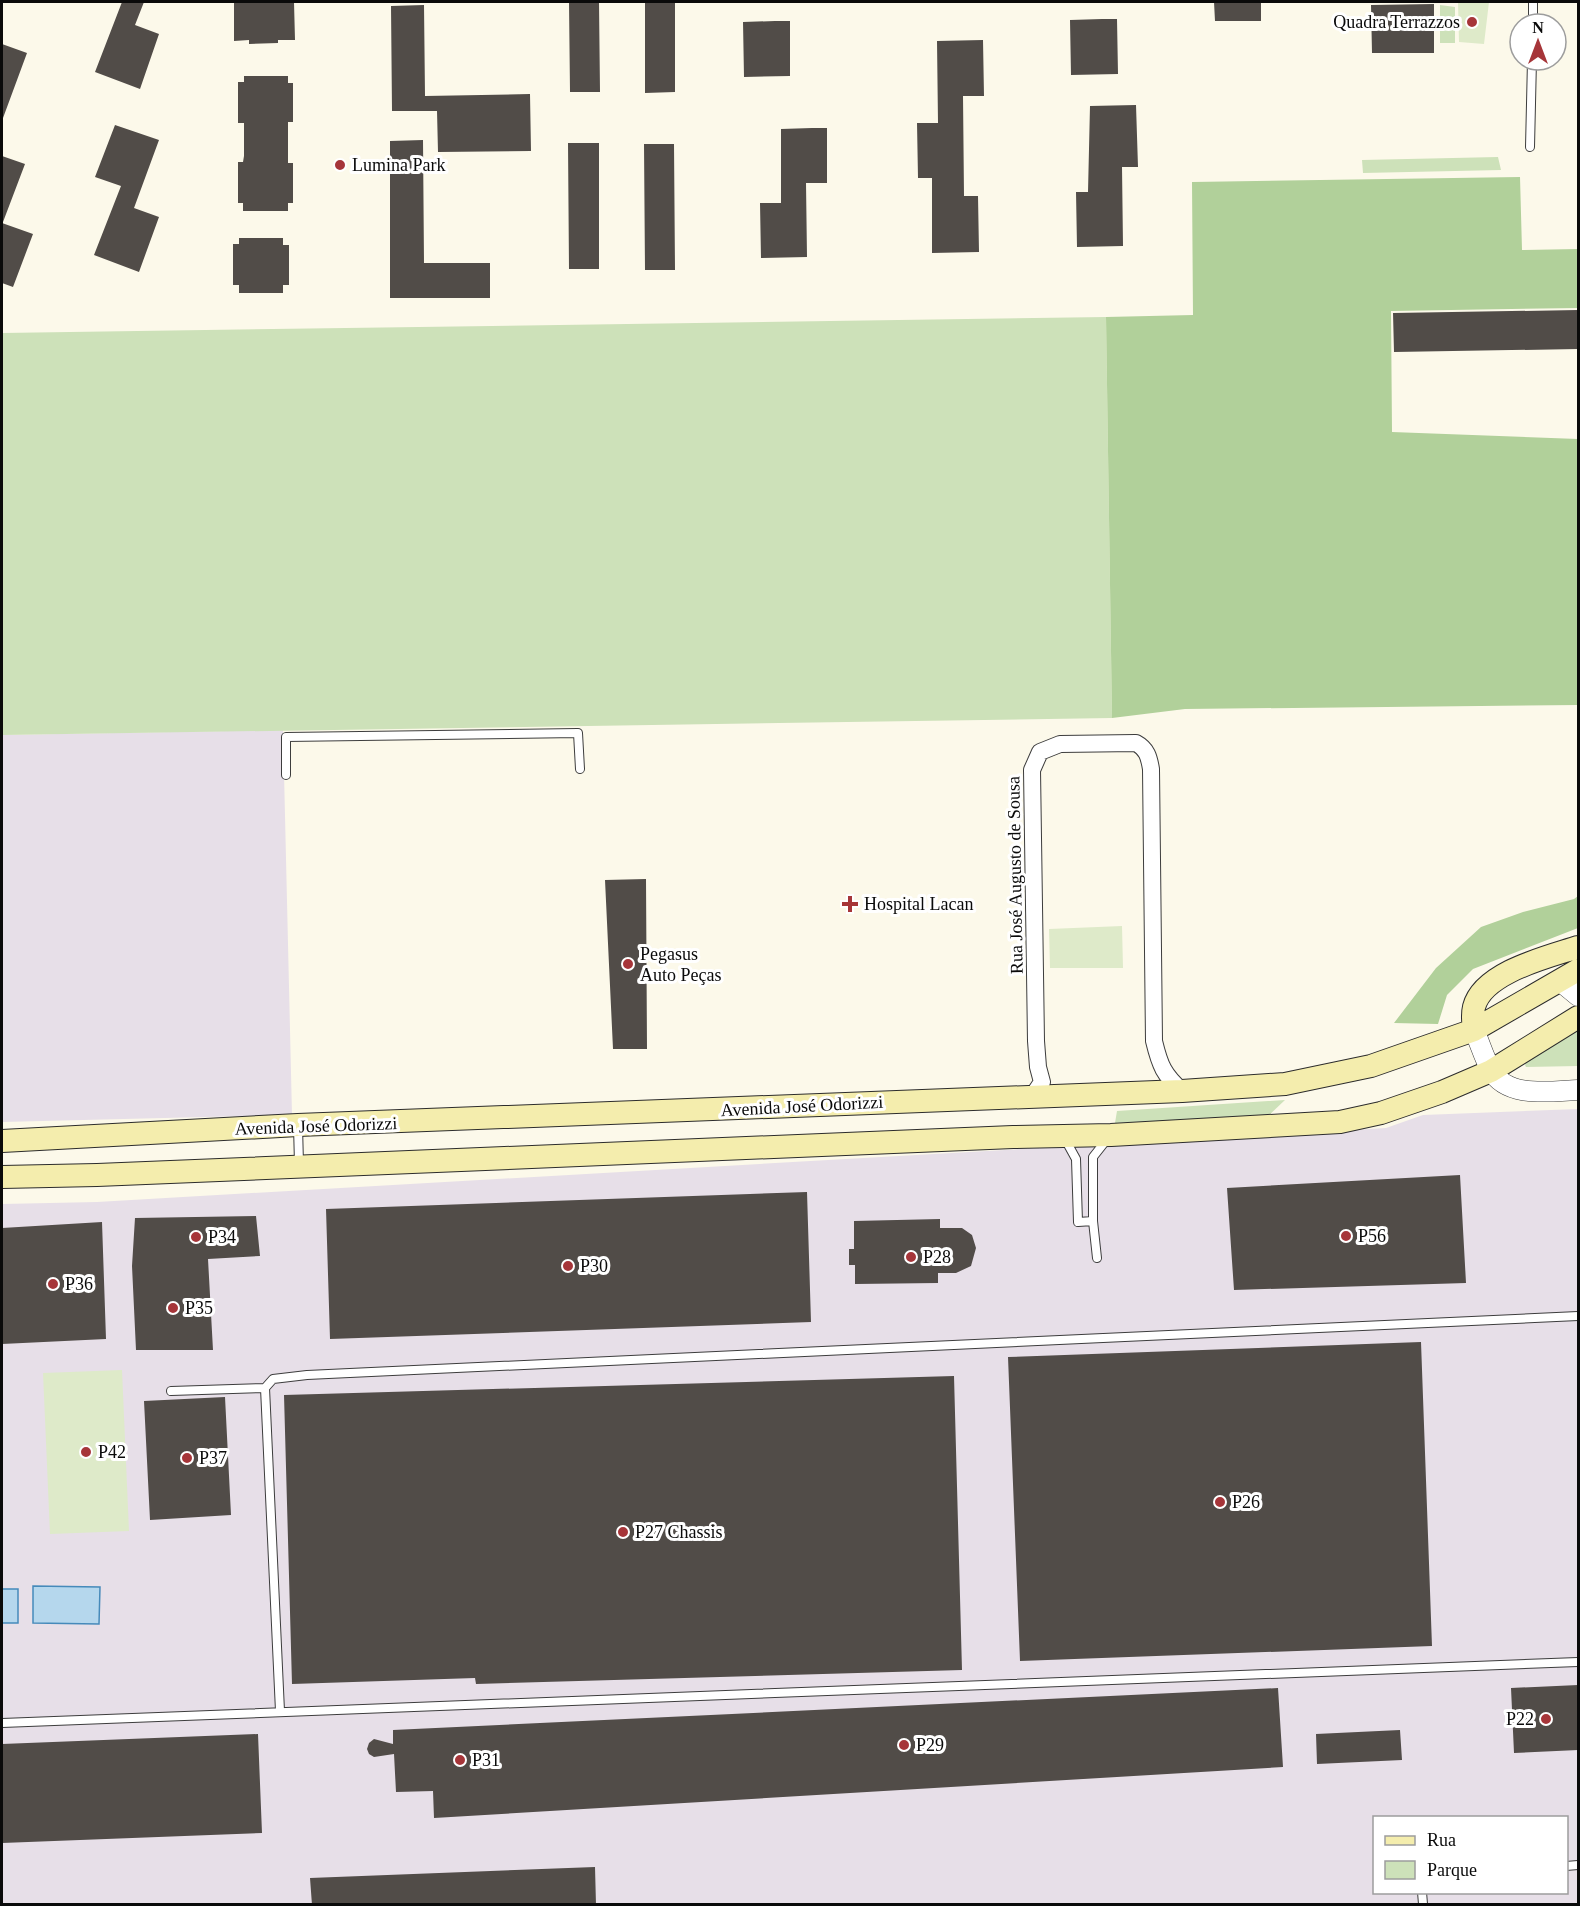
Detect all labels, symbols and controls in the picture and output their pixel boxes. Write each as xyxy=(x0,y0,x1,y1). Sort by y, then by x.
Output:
place label: Quadra Terrazzos xyxy=(1333,12,1460,32)
north arrow xyxy=(1508,12,1568,72)
marker: Quadra Terrazzos xyxy=(1465,15,1479,29)
text: N xyxy=(1532,19,1544,36)
place label: Lumina Park xyxy=(352,155,445,175)
marker: Lumina Park xyxy=(333,158,347,172)
street label: Rua José Augusto de Sousa xyxy=(1003,776,1027,974)
place label: Hospital Lacan xyxy=(864,894,973,914)
marker: Hospital Lacan xyxy=(841,895,859,913)
place label: Pegasus Auto Peças xyxy=(640,944,721,985)
marker: Pegasus Auto Peças xyxy=(621,957,635,971)
street label: Avenida José Odorizzi xyxy=(720,1092,884,1120)
street label: Avenida José Odorizzi xyxy=(234,1113,398,1139)
place label: P56 xyxy=(1358,1226,1386,1246)
place label: P34 xyxy=(208,1227,236,1247)
marker: P56 xyxy=(1339,1229,1353,1243)
marker: P34 xyxy=(189,1230,203,1244)
place label: P28 xyxy=(923,1247,951,1267)
marker: P28 xyxy=(904,1250,918,1264)
place label: P30 xyxy=(580,1256,608,1276)
marker: P30 xyxy=(561,1259,575,1273)
place label: P36 xyxy=(65,1274,93,1294)
marker: P36 xyxy=(46,1277,60,1291)
place label: P35 xyxy=(185,1298,213,1318)
marker: P35 xyxy=(166,1301,180,1315)
place label: P42 xyxy=(98,1442,126,1462)
marker: P42 xyxy=(79,1445,93,1459)
place label: P37 xyxy=(199,1448,227,1468)
marker: P37 xyxy=(180,1451,194,1465)
place label: P26 xyxy=(1232,1492,1260,1512)
marker: P26 xyxy=(1213,1495,1227,1509)
place label: P27 Chassis xyxy=(635,1522,723,1542)
marker: P27 Chassis xyxy=(616,1525,630,1539)
place label: P22 xyxy=(1506,1709,1534,1729)
marker: P22 xyxy=(1539,1712,1553,1726)
place label: P29 xyxy=(916,1735,944,1755)
marker: P29 xyxy=(897,1738,911,1752)
place label: P31 xyxy=(472,1750,500,1770)
marker: P31 xyxy=(453,1753,467,1767)
legend xyxy=(1373,1816,1568,1894)
text: Rua xyxy=(1427,1830,1456,1850)
text: Parque xyxy=(1427,1860,1477,1880)

